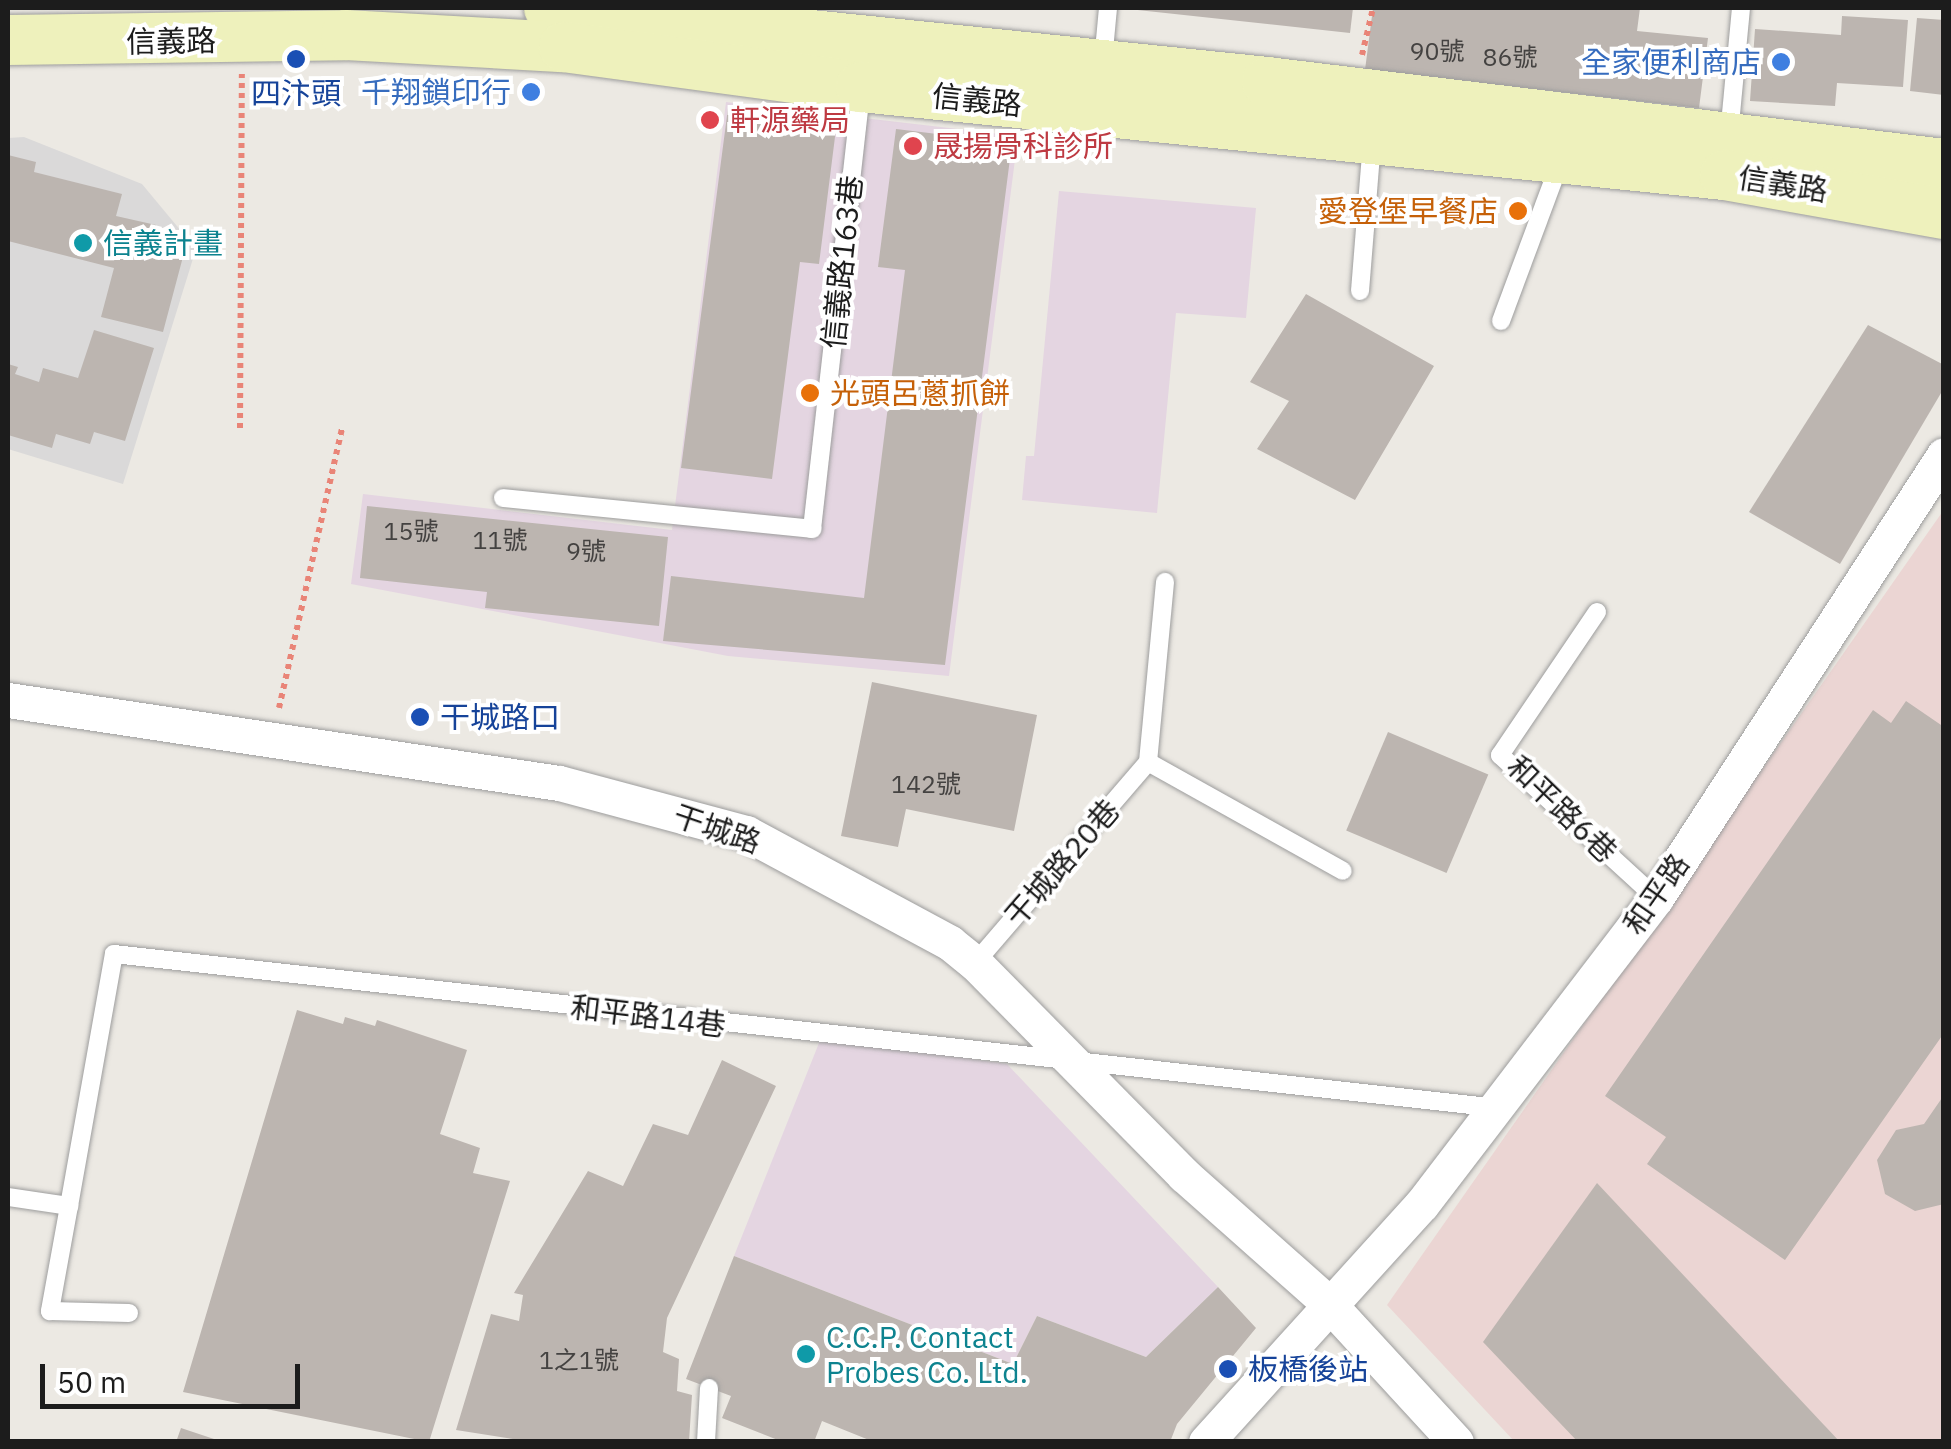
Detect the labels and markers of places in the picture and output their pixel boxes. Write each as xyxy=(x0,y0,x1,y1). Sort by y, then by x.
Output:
place label: 全家便利商店 xyxy=(1581,44,1761,80)
marker: 四汴頭 xyxy=(285,48,307,70)
marker: 全家便利商店 xyxy=(1770,51,1792,73)
place label: 千翔鎖印行 xyxy=(361,74,511,110)
place label: 四汴頭 xyxy=(251,75,341,111)
marker: 千翔鎖印行 xyxy=(520,81,542,103)
place label: 軒源藥局 xyxy=(730,102,850,138)
marker: 軒源藥局 xyxy=(699,109,721,131)
place label: 晟揚骨科診所 xyxy=(933,128,1113,164)
marker: 晟揚骨科診所 xyxy=(902,135,924,157)
place label: 愛登堡早餐店 xyxy=(1318,193,1498,229)
marker: 愛登堡早餐店 xyxy=(1507,200,1529,222)
place label: 信義計畫 xyxy=(103,225,223,261)
marker: 信義計畫 xyxy=(72,232,94,254)
place label: 光頭呂蔥抓餅 xyxy=(830,375,1010,411)
marker: 光頭呂蔥抓餅 xyxy=(799,382,821,404)
place label: 干城路口 xyxy=(440,699,560,735)
marker: 干城路口 xyxy=(409,706,431,728)
place label: C.C.P. Contact Probes Co. Ltd. xyxy=(826,1319,1028,1390)
marker: C.C.P. Contact Probes Co. Ltd. xyxy=(795,1343,817,1365)
place label: 板橋後站 xyxy=(1248,1351,1368,1387)
marker: 板橋後站 xyxy=(1217,1358,1239,1380)

